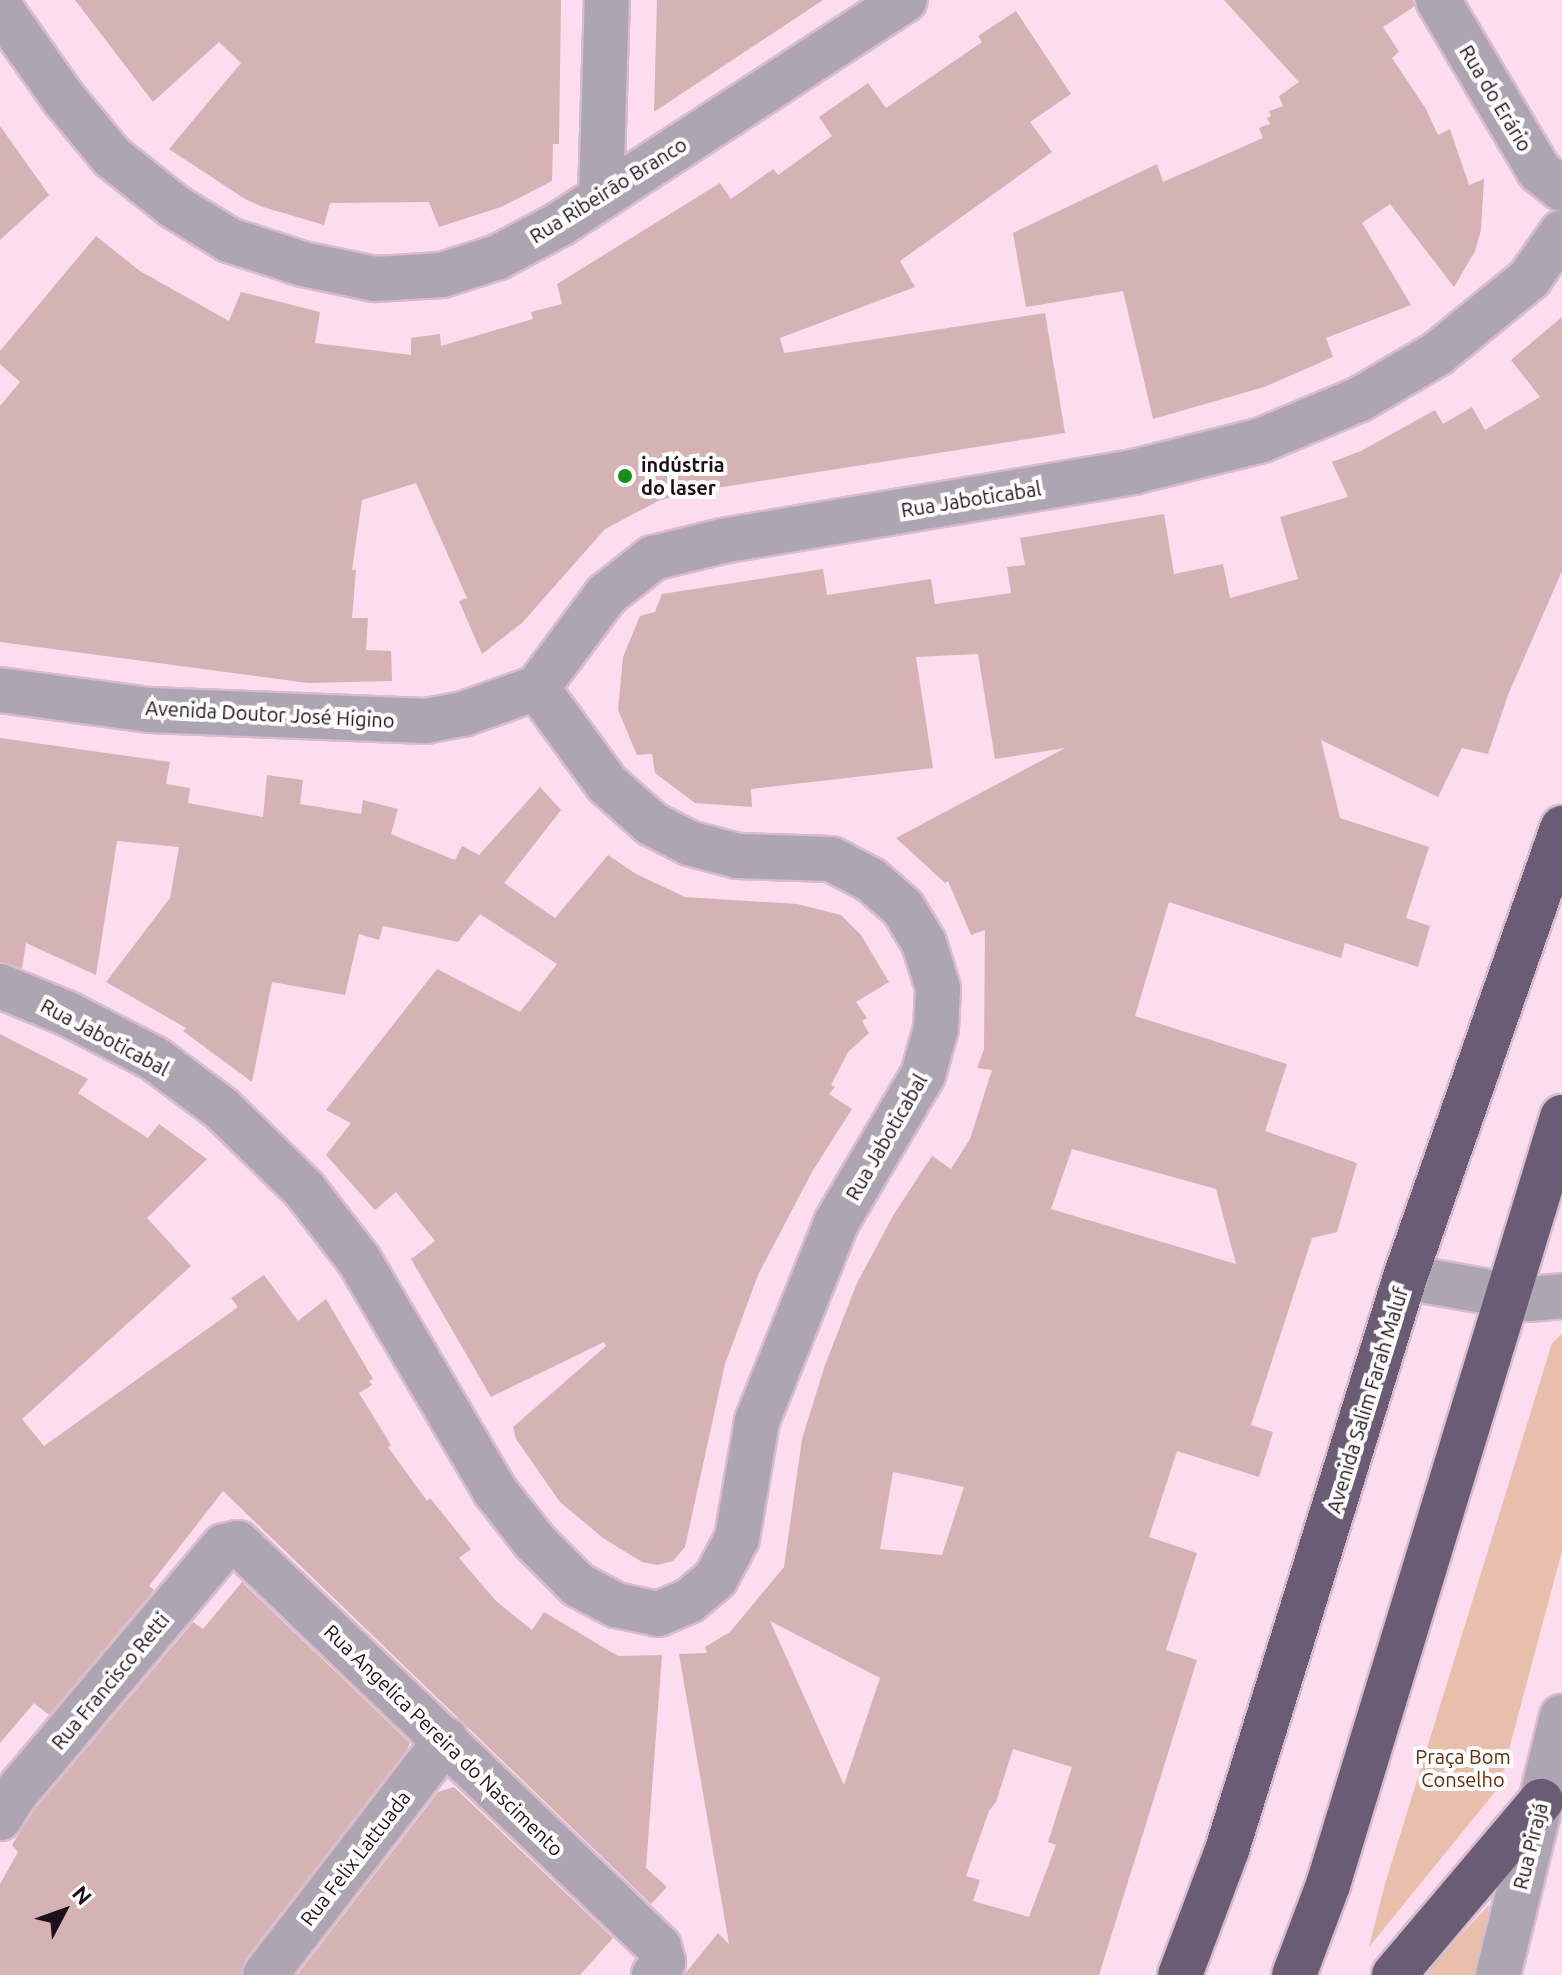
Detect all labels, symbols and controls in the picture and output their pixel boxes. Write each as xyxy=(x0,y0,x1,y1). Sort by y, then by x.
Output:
street label: Rua do Erário xyxy=(1455,40,1537,156)
street label: Rua Ribeirão Branco xyxy=(525,132,691,248)
place label: indústria do laser xyxy=(641,452,725,499)
marker: indústria do laser xyxy=(616,467,634,485)
street label: Rua Jaboticabal xyxy=(899,476,1043,522)
street label: Avenida Doutor José Higino xyxy=(145,695,395,733)
street label: Rua Jaboticabal xyxy=(37,993,173,1081)
street label: Rua Jaboticabal xyxy=(840,1070,932,1204)
street label: Avenida Salim Farah Maluf xyxy=(1321,1284,1413,1516)
street label: Rua Francisco Retti xyxy=(46,1608,174,1754)
street label: Rua Angelica Pereira do Nascimento xyxy=(319,1619,569,1861)
park label: Praça Bom Conselho xyxy=(1415,1744,1511,1791)
street label: Rua Felix Lattuada xyxy=(295,1786,415,1930)
street label: Rua Pirajá xyxy=(1508,1800,1552,1892)
north arrow xyxy=(24,1871,104,1951)
text: N xyxy=(68,1881,97,1909)

